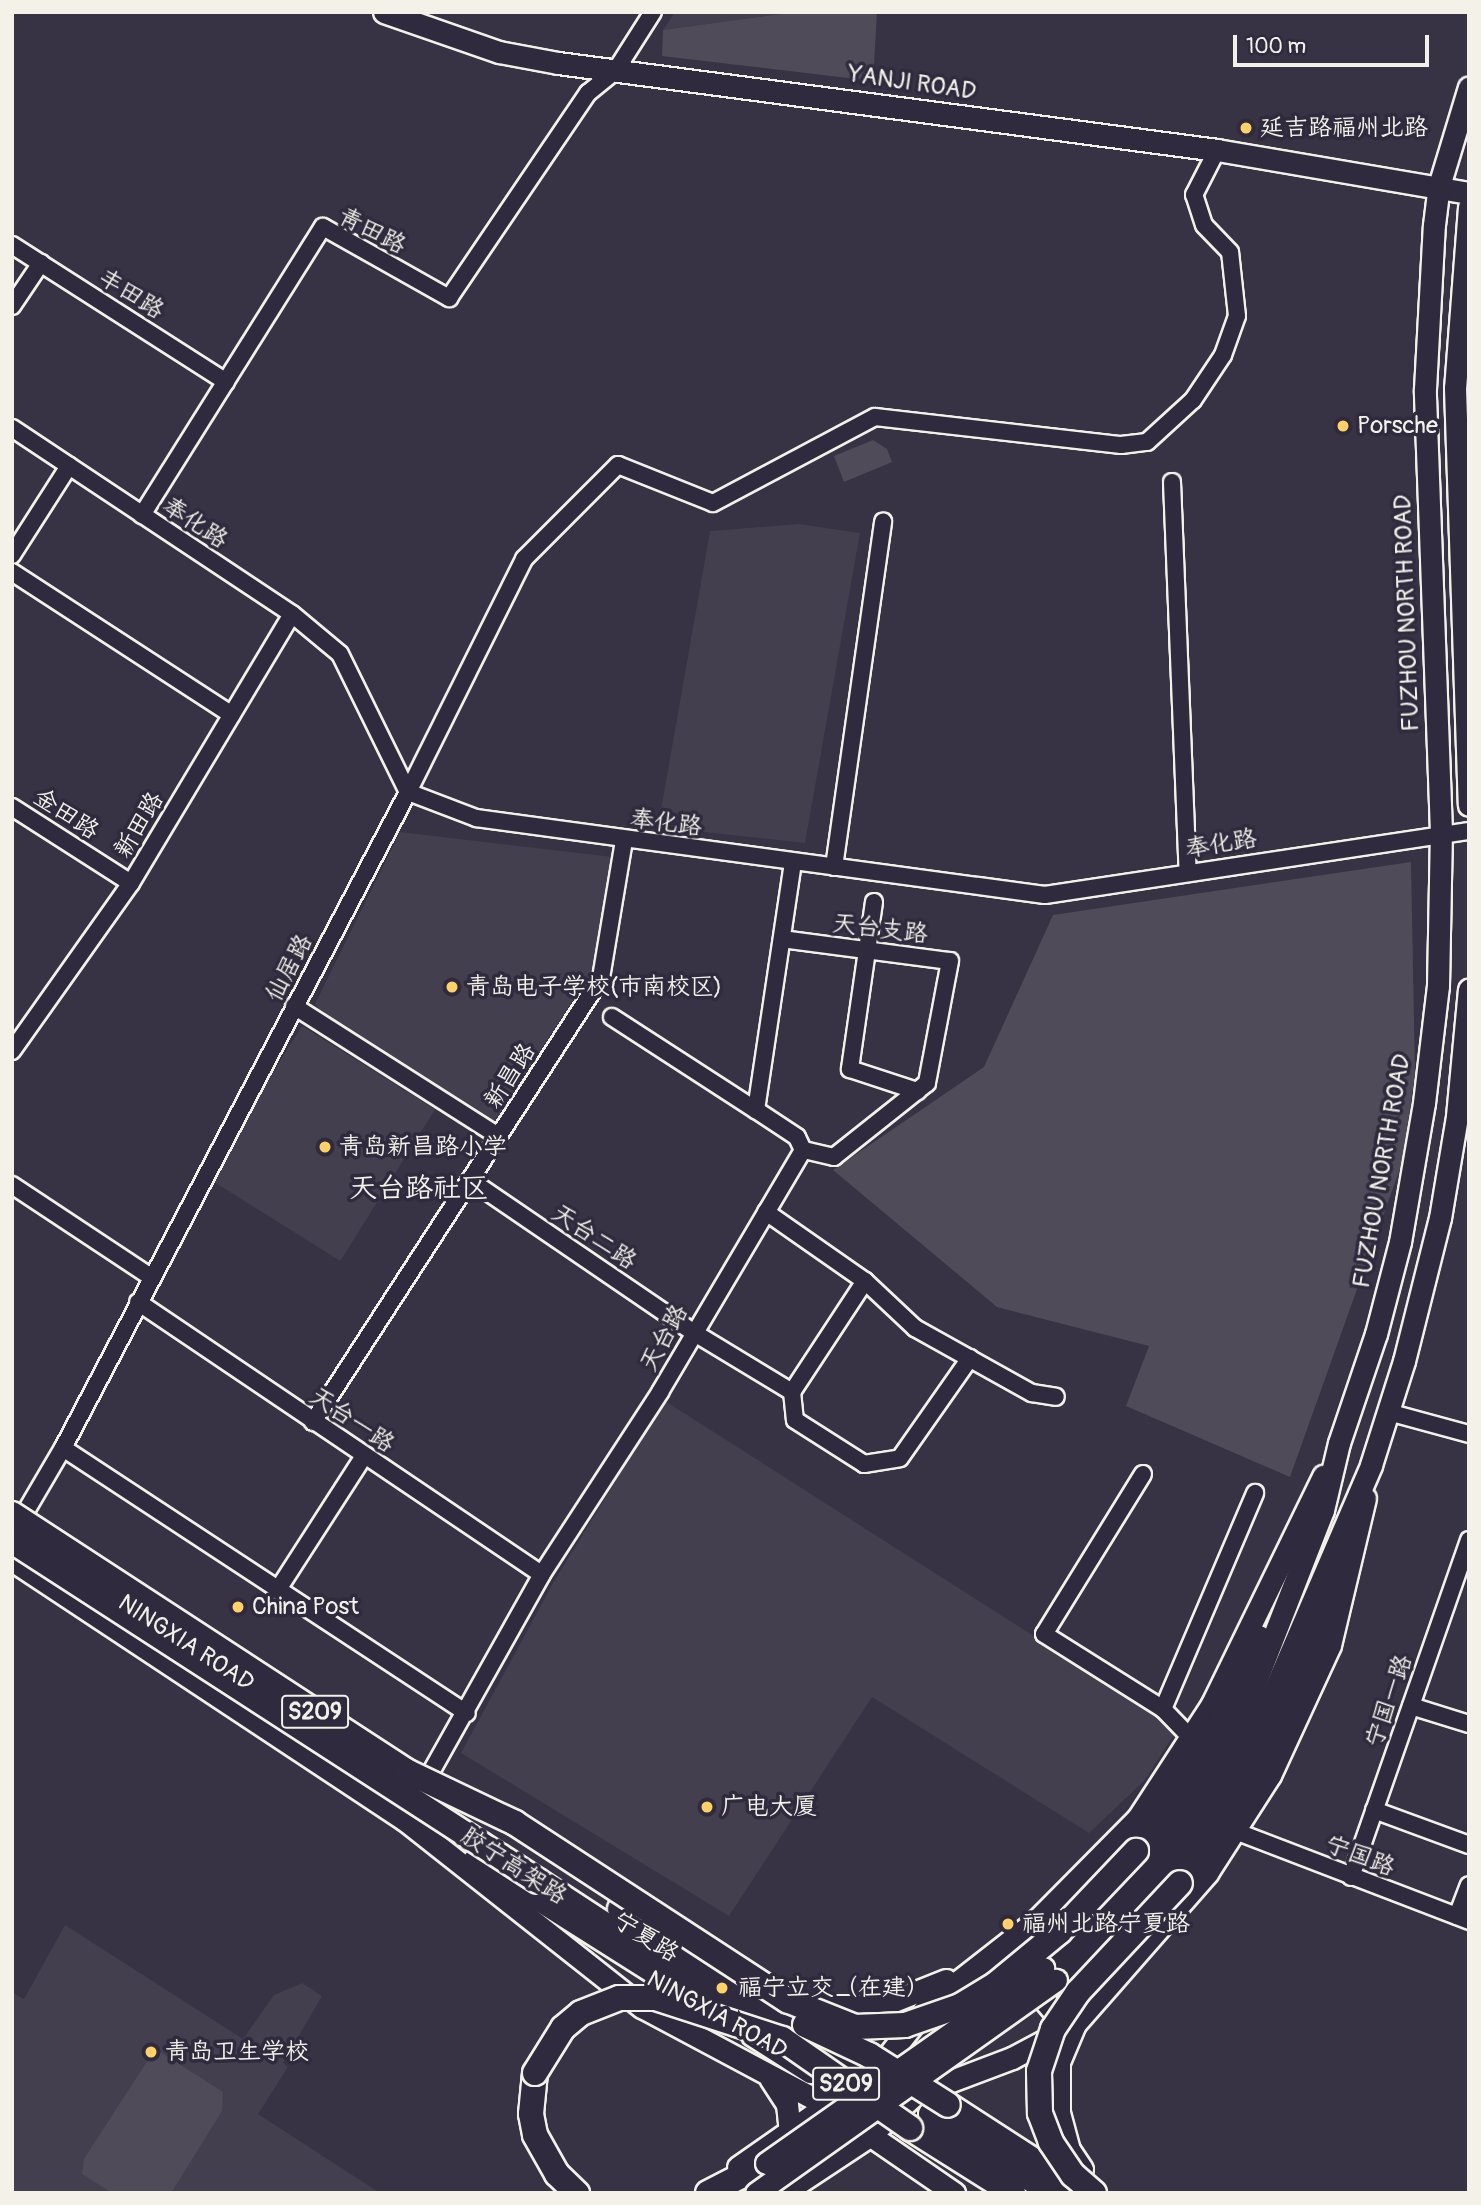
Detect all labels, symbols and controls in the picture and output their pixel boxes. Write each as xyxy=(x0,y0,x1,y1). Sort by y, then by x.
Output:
scale bar xyxy=(1236,21,1432,65)
text: 100 m xyxy=(1246,33,1306,60)
street label: YANJI ROAD xyxy=(846,60,978,106)
place label: 延吉路福州北路 xyxy=(1260,114,1428,142)
marker: 延吉路福州北路 xyxy=(1238,120,1254,136)
street label: 青田路 xyxy=(333,202,411,260)
street label: 丰田路 xyxy=(93,263,169,325)
place label: Porsche xyxy=(1357,412,1438,440)
marker: Porsche xyxy=(1335,418,1351,434)
street label: 奉化路 xyxy=(157,491,233,555)
street label: FUZHOU NORTH ROAD xyxy=(1388,494,1426,732)
street label: 金田路 xyxy=(28,782,104,846)
street label: 新田路 xyxy=(108,787,170,863)
street label: 奉化路 xyxy=(629,804,703,842)
street label: 奉化路 xyxy=(1183,824,1259,864)
street label: 天台支路 xyxy=(831,909,929,949)
street label: 仙居路 xyxy=(259,929,319,1007)
place label: 青岛电子学校(市南校区) xyxy=(466,973,722,1001)
marker: 青岛电子学校(市南校区) xyxy=(444,979,460,995)
street label: 新昌路 xyxy=(478,1038,542,1114)
street label: FUZHOU NORTH ROAD xyxy=(1347,1052,1417,1290)
place label: 青岛新昌路小学 xyxy=(339,1133,507,1161)
marker: 青岛新昌路小学 xyxy=(317,1139,333,1155)
district label: 天台路社区 xyxy=(349,1172,489,1206)
street label: 天台二路 xyxy=(546,1198,642,1276)
street label: 天台路 xyxy=(634,1300,694,1376)
street label: 天台一路 xyxy=(304,1381,400,1459)
street label: NINGXIA ROAD xyxy=(113,1588,259,1698)
place label: China Post xyxy=(252,1593,359,1621)
marker: China Post xyxy=(230,1599,246,1615)
street label: 宁国一路 xyxy=(1360,1651,1418,1751)
road number: S209 xyxy=(280,1693,350,1732)
place label: 广电大厦 xyxy=(721,1793,817,1821)
marker: 广电大厦 xyxy=(699,1799,715,1815)
street label: 胶宁高架路 xyxy=(456,1821,572,1911)
street label: 宁国路 xyxy=(1321,1830,1399,1882)
street label: 宁夏路 xyxy=(608,1906,684,1968)
place label: 福州北路宁夏路 xyxy=(1022,1910,1190,1938)
marker: 福州北路宁夏路 xyxy=(1000,1916,1016,1932)
street label: NINGXIA ROAD xyxy=(642,1965,792,2065)
place label: 福宁立交（在建） xyxy=(738,1974,930,2002)
marker: 福宁立交（在建） xyxy=(712,1978,732,1998)
place label: 青岛卫生学校 xyxy=(165,2038,309,2066)
marker: 青岛卫生学校 xyxy=(143,2044,159,2060)
road number: S209 xyxy=(811,2064,881,2104)

